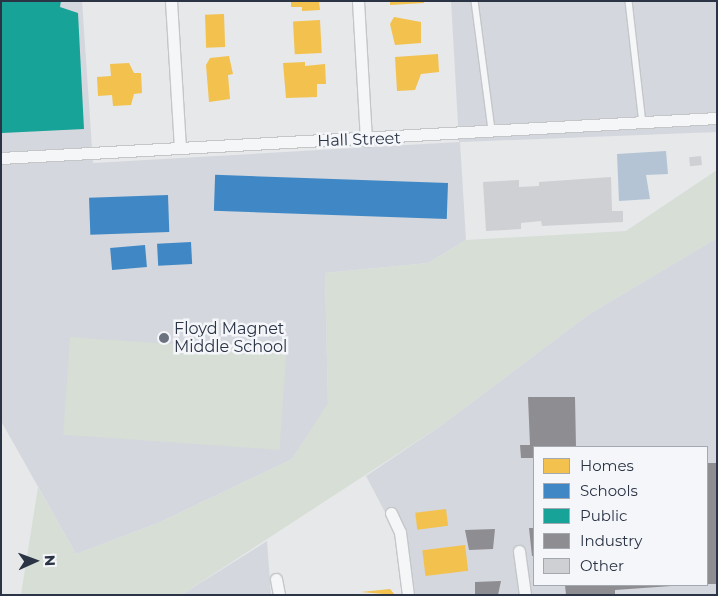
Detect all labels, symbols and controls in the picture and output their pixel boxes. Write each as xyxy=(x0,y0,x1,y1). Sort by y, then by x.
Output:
street label: Hall Street xyxy=(317,129,401,151)
place label: Floyd Magnet Middle School xyxy=(174,319,287,357)
marker: Floyd Magnet Middle School xyxy=(158,332,170,344)
legend xyxy=(533,446,708,586)
text: Homes xyxy=(580,456,634,475)
text: Schools xyxy=(580,481,638,500)
text: Public xyxy=(580,506,628,525)
text: Industry xyxy=(580,531,642,550)
north arrow xyxy=(10,536,60,586)
text: N xyxy=(41,555,59,566)
text: Other xyxy=(580,556,624,575)

